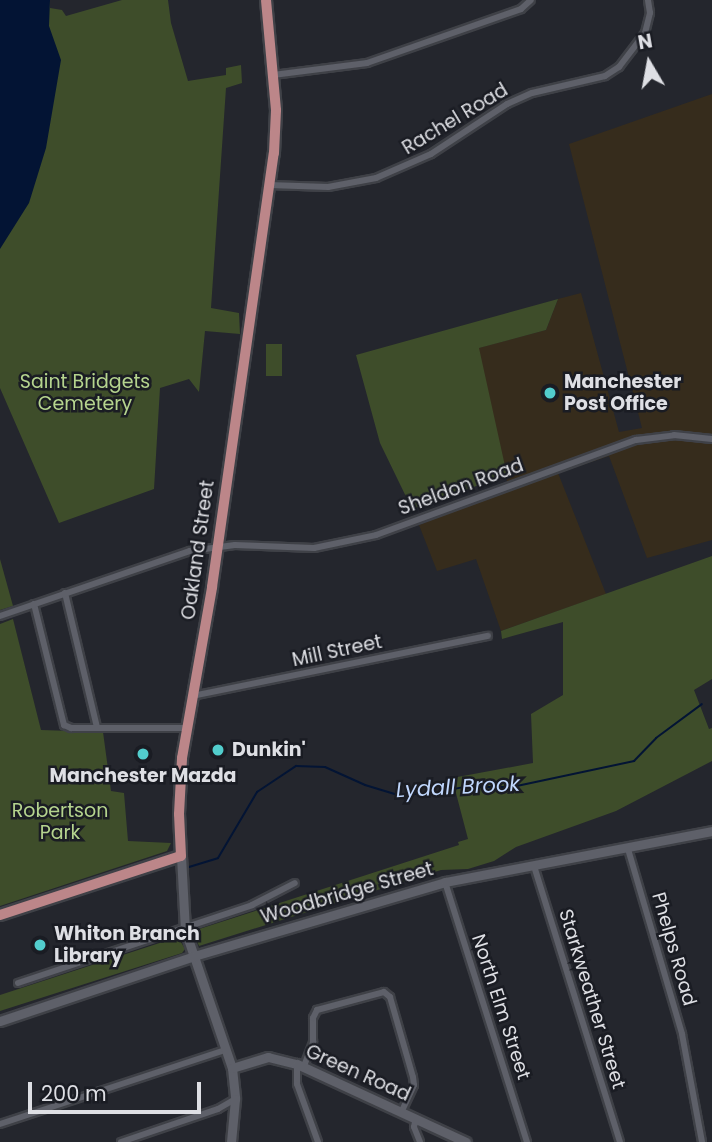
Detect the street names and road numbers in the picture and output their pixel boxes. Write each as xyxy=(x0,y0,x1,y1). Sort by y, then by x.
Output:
street label: Rachel Road xyxy=(398,79,512,159)
street label: Sheldon Road xyxy=(395,454,527,520)
street label: Oakland Street xyxy=(177,479,219,621)
street label: Mill Street xyxy=(290,630,384,672)
street label: Woodbridge Street xyxy=(258,857,436,929)
street label: Phelps Road xyxy=(647,890,701,1008)
street label: Starkweather Street xyxy=(554,906,630,1092)
street label: North Elm Street xyxy=(467,931,535,1083)
street label: Green Road xyxy=(302,1040,414,1106)

